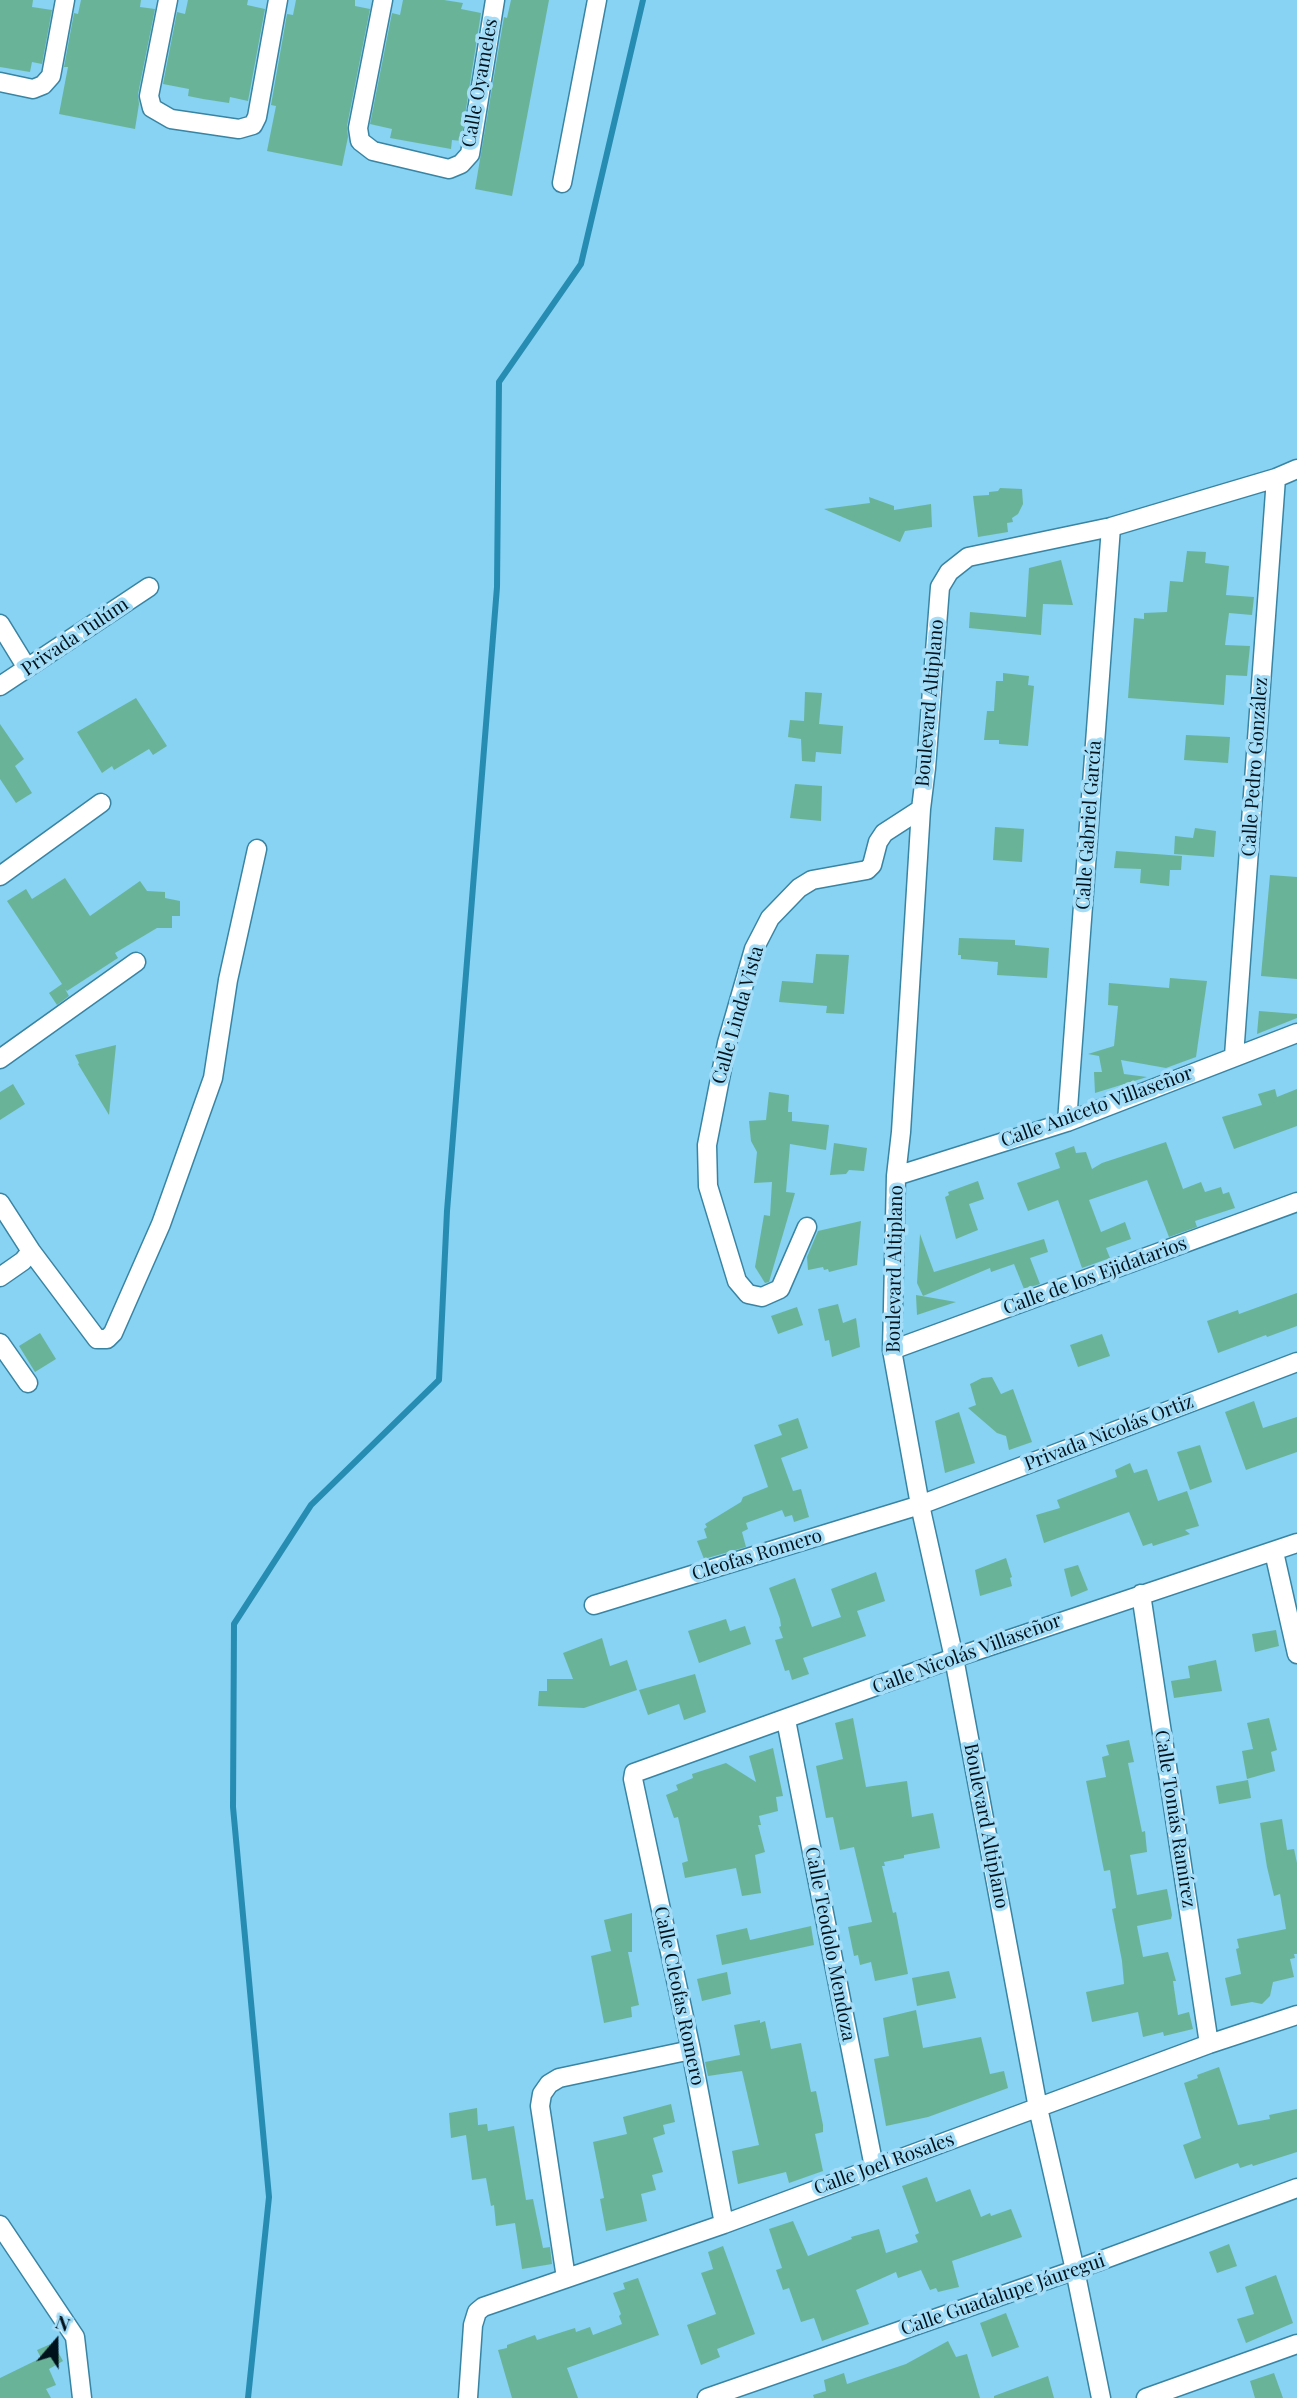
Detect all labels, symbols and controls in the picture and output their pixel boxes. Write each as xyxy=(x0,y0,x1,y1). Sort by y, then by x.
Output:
street label: Calle Oyameles xyxy=(457,17,503,149)
street label: Privada Tulúm xyxy=(17,593,133,681)
street label: Boulevard Altiplano xyxy=(911,618,949,788)
street label: Calle Pedro González xyxy=(1237,676,1273,858)
street label: Calle Gabriel García xyxy=(1072,739,1106,911)
street label: Calle Linda Vista xyxy=(707,943,769,1087)
street label: Calle Aniceto Villaseñor xyxy=(998,1062,1196,1152)
street label: Boulevard Altiplano xyxy=(882,1185,908,1353)
street label: Calle de los Ejidatarios xyxy=(1000,1232,1190,1320)
street label: Privada Nicolás Ortiz xyxy=(1021,1390,1197,1476)
street label: Cleofas Romero xyxy=(689,1524,825,1586)
street label: Calle Nicolás Villaseñor xyxy=(869,1609,1065,1699)
street label: Calle Tomás Ramírez xyxy=(1150,1729,1200,1909)
street label: Boulevard Altiplano xyxy=(959,1741,1013,1911)
street label: Calle Teodolo Mendoza xyxy=(800,1845,860,2043)
street label: Calle Cleofas Romero xyxy=(649,1904,709,2088)
street label: Calle Joel Rosales xyxy=(811,2128,957,2200)
street label: Calle Guadalupe Jáuregui xyxy=(898,2249,1108,2341)
north arrow xyxy=(21,2307,91,2377)
text: N xyxy=(52,2308,74,2337)

